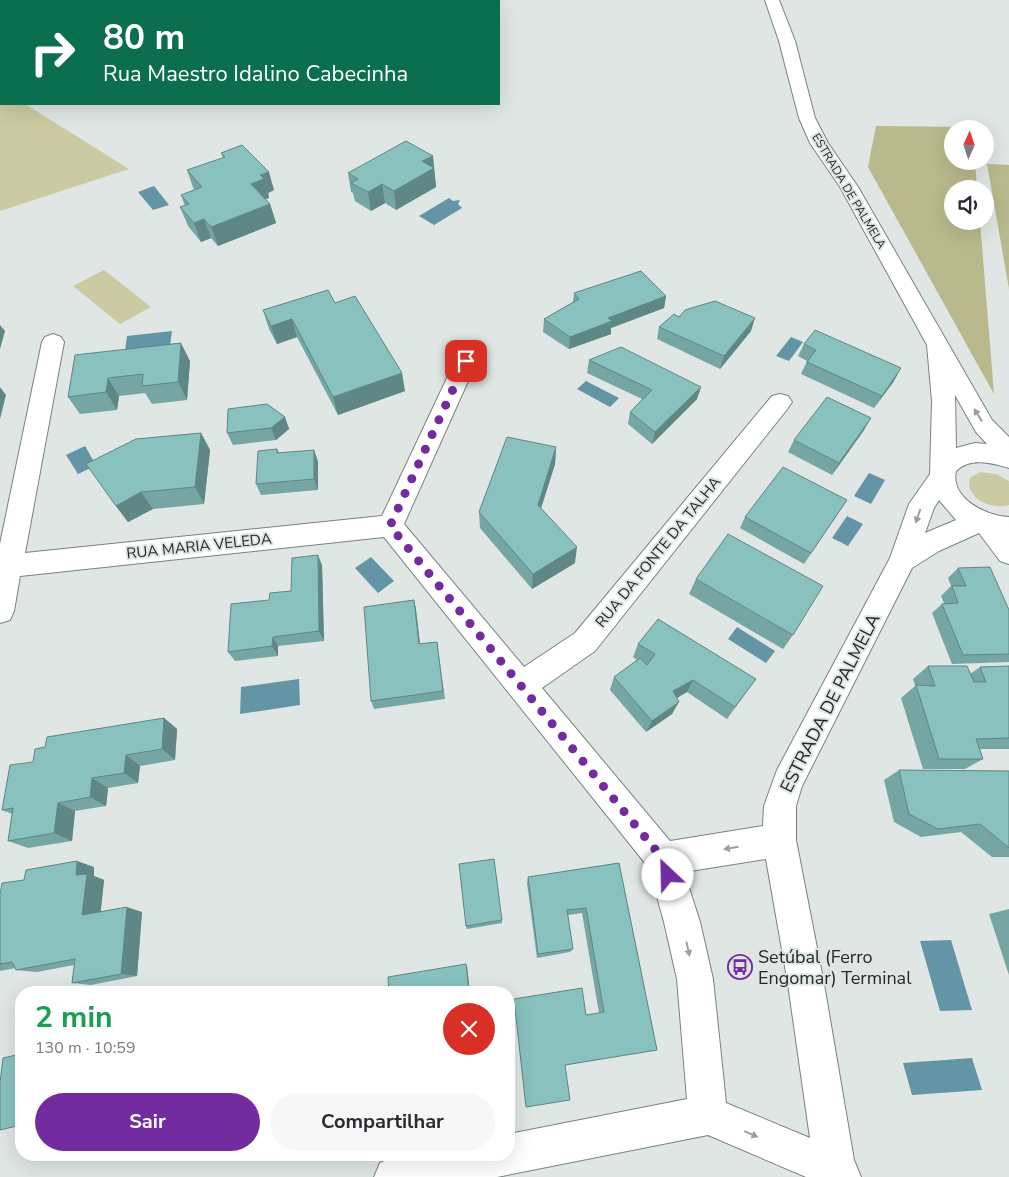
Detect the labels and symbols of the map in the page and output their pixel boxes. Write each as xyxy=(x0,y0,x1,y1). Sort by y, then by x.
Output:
north arrow xyxy=(944,120,994,170)
street label: ESTRADA DE PALMELA xyxy=(808,130,890,252)
pin xyxy=(445,340,487,382)
one-way arrow xyxy=(973,408,982,421)
street label: RUA DA FONTE DA TALHA xyxy=(591,472,725,632)
one-way arrow xyxy=(913,509,921,524)
street label: RUA MARIA VELEDA xyxy=(125,528,273,564)
street label: ESTRADA DE PALMELA xyxy=(774,609,886,797)
one-way arrow xyxy=(722,844,738,852)
position arrow xyxy=(641,848,693,900)
one-way arrow xyxy=(684,942,692,957)
place label: Setúbal (Ferro Engomar) Terminal xyxy=(758,945,912,990)
bus stop icon: Setúbal (Ferro Engomar) Terminal xyxy=(727,954,753,980)
one-way arrow xyxy=(744,1130,758,1138)

